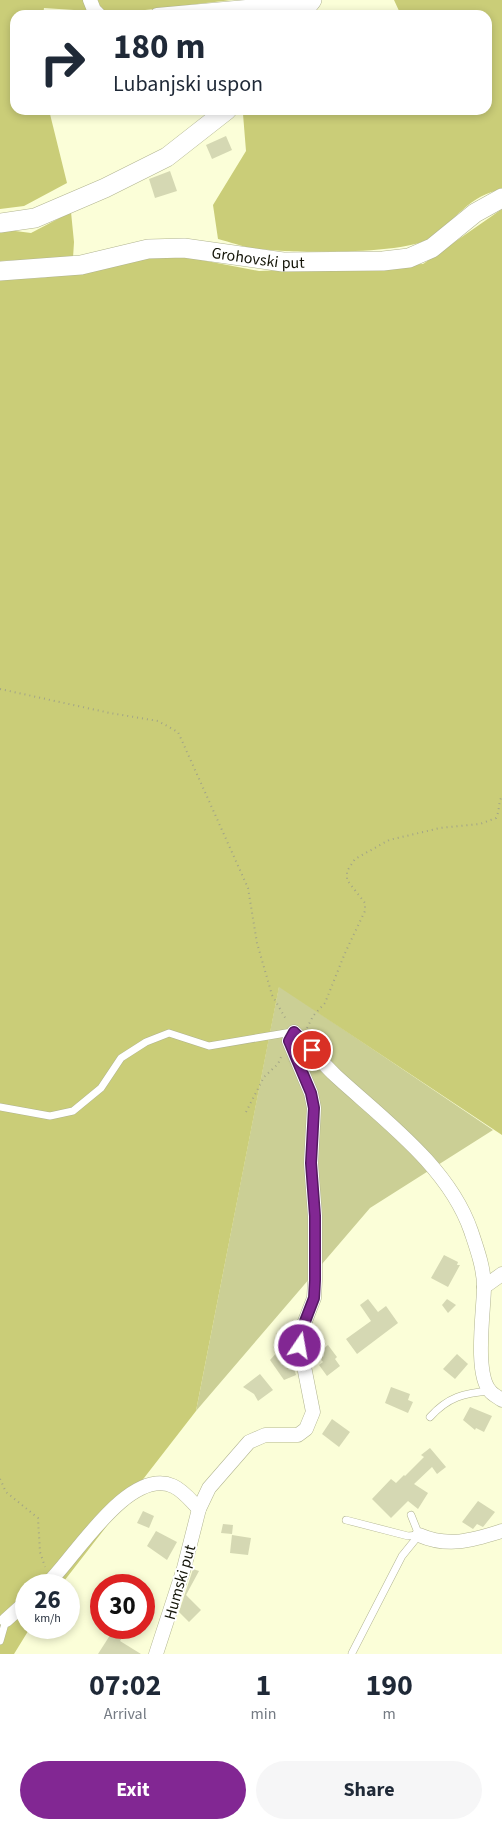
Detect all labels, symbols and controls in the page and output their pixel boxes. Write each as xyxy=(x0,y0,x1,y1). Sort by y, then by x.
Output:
text: 180 m xyxy=(113,22,205,72)
icon: right xyxy=(30,30,95,95)
text: Lubanjski uspon xyxy=(113,68,263,100)
street label: Grohovski put xyxy=(210,242,305,274)
pin xyxy=(291,1029,333,1071)
icon: arrive xyxy=(298,1036,326,1064)
position arrow xyxy=(273,1319,325,1371)
street label: Humski put xyxy=(159,1542,201,1622)
speed limit sign: 30 xyxy=(90,1574,155,1639)
text: 26 xyxy=(34,1582,61,1618)
text: km/h xyxy=(34,1610,61,1627)
text: 07:02 xyxy=(89,1664,161,1707)
text: 1 xyxy=(255,1664,271,1707)
text: 190 xyxy=(365,1664,413,1707)
text: Arrival xyxy=(104,1703,147,1725)
text: min xyxy=(250,1703,276,1725)
text: m xyxy=(383,1703,396,1725)
button: Exit xyxy=(20,1761,246,1819)
button: Share xyxy=(256,1761,482,1819)

